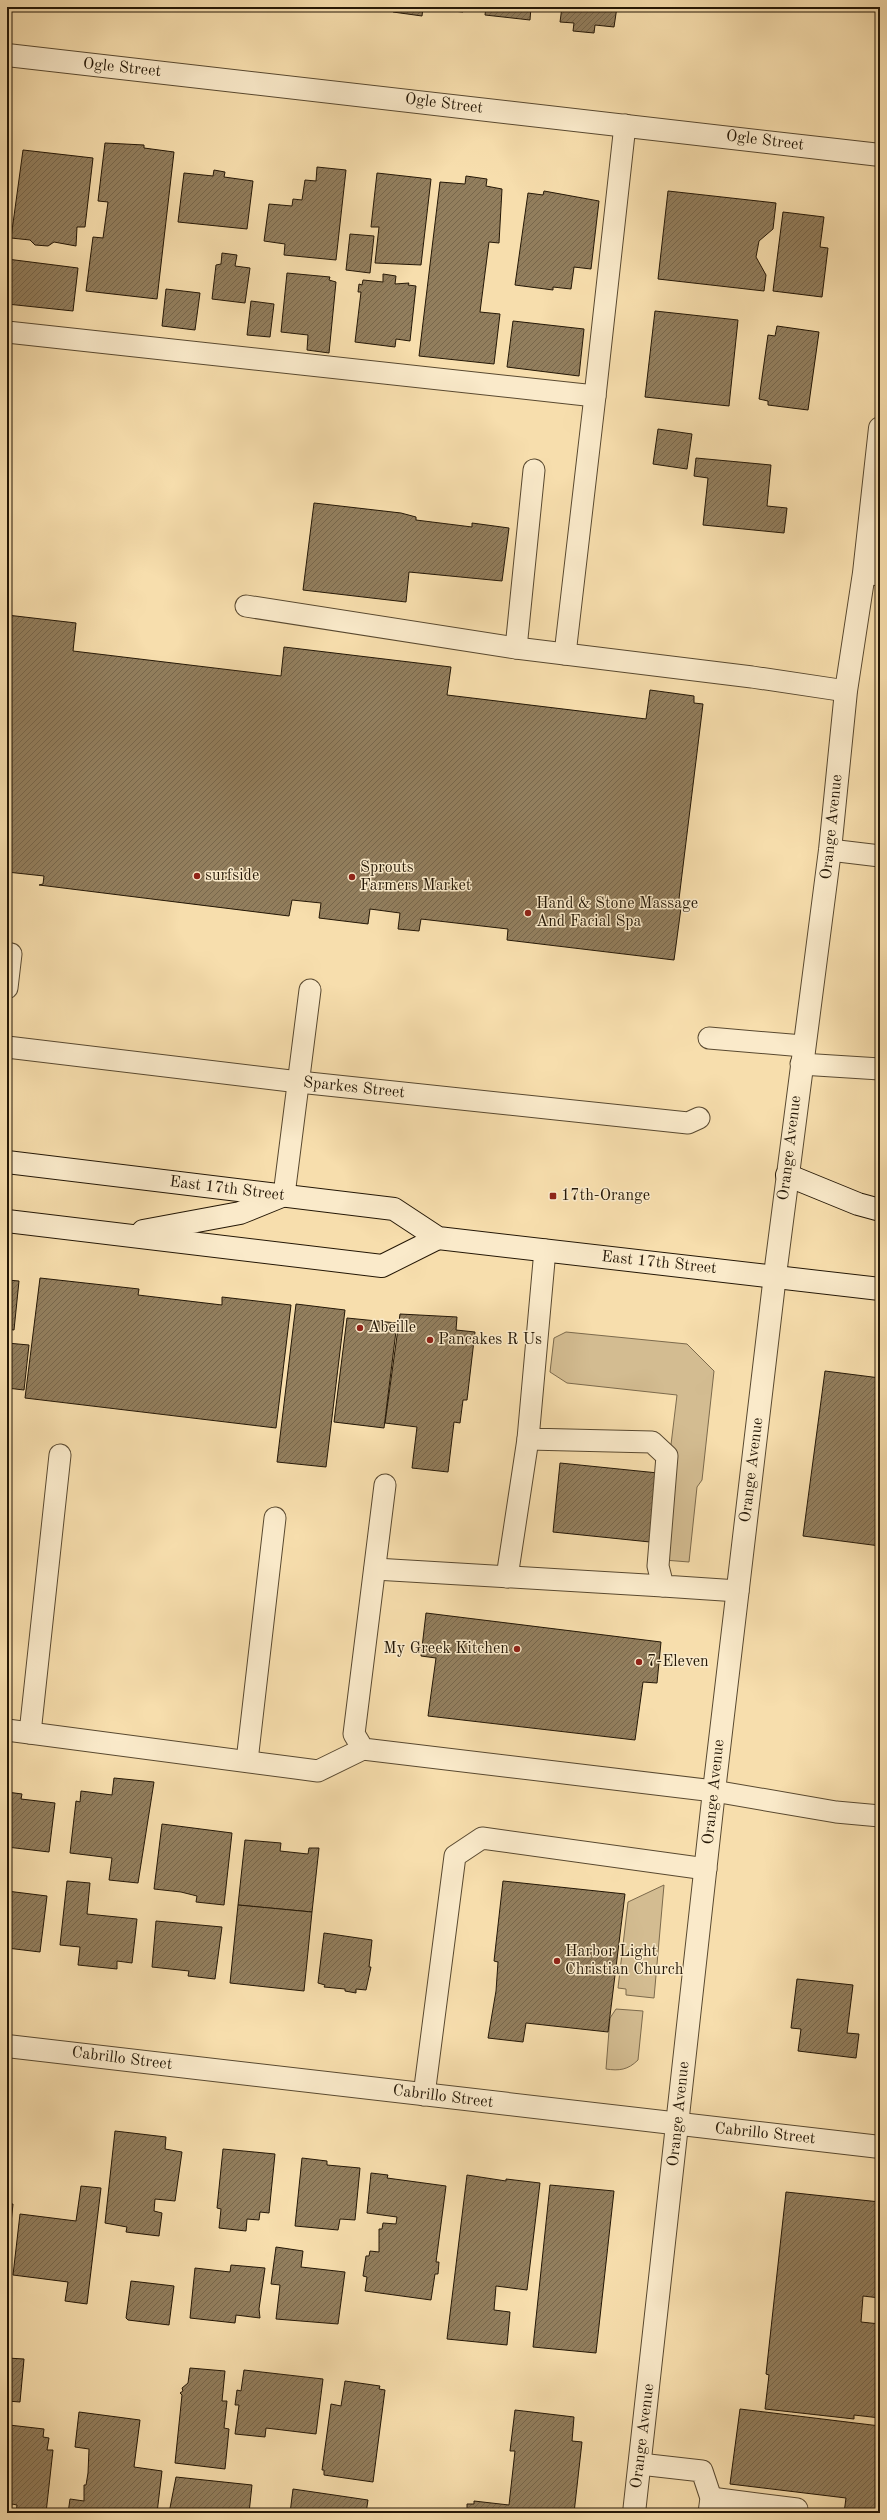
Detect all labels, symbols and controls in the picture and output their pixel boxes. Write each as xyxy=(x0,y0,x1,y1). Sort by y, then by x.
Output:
street label: Ogle Street xyxy=(82,56,162,80)
street label: Ogle Street xyxy=(404,91,484,117)
street label: Ogle Street xyxy=(725,128,805,154)
street label: Orange Avenue xyxy=(819,774,845,880)
place label: Sprouts Farmers Market xyxy=(360,860,472,894)
place label: surfside xyxy=(205,868,259,884)
marker: surfside xyxy=(192,871,202,881)
marker: Sprouts Farmers Market xyxy=(347,872,357,882)
place label: Hand & Stone Massage And Facial Spa xyxy=(536,896,698,930)
marker: Hand & Stone Massage And Facial Spa xyxy=(523,908,533,918)
street label: Sparkes Street xyxy=(302,1075,406,1101)
street label: Orange Avenue xyxy=(776,1095,804,1201)
street label: East 17th Street xyxy=(169,1174,286,1204)
place label: 17th-Orange xyxy=(561,1188,650,1204)
marker: 17th-Orange xyxy=(548,1191,558,1201)
street label: East 17th Street xyxy=(601,1249,718,1277)
place label: Abeille xyxy=(368,1320,416,1336)
marker: Abeille xyxy=(355,1323,365,1333)
place label: Pancakes R Us xyxy=(438,1332,542,1348)
marker: Pancakes R Us xyxy=(425,1335,435,1345)
street label: Orange Avenue xyxy=(738,1417,766,1523)
place label: My Greek Kitchen xyxy=(383,1641,509,1657)
marker: My Greek Kitchen xyxy=(512,1644,522,1654)
place label: 7-Eleven xyxy=(647,1654,709,1670)
marker: 7-Eleven xyxy=(634,1657,644,1667)
street label: Orange Avenue xyxy=(701,1739,727,1845)
place label: Harbor Light Christian Church xyxy=(565,1944,684,1978)
marker: Harbor Light Christian Church xyxy=(552,1956,562,1966)
street label: Cabrillo Street xyxy=(71,2045,174,2073)
street label: Orange Avenue xyxy=(666,2061,692,2167)
street label: Cabrillo Street xyxy=(392,2083,495,2111)
street label: Cabrillo Street xyxy=(714,2121,817,2147)
street label: Orange Avenue xyxy=(629,2383,657,2489)

